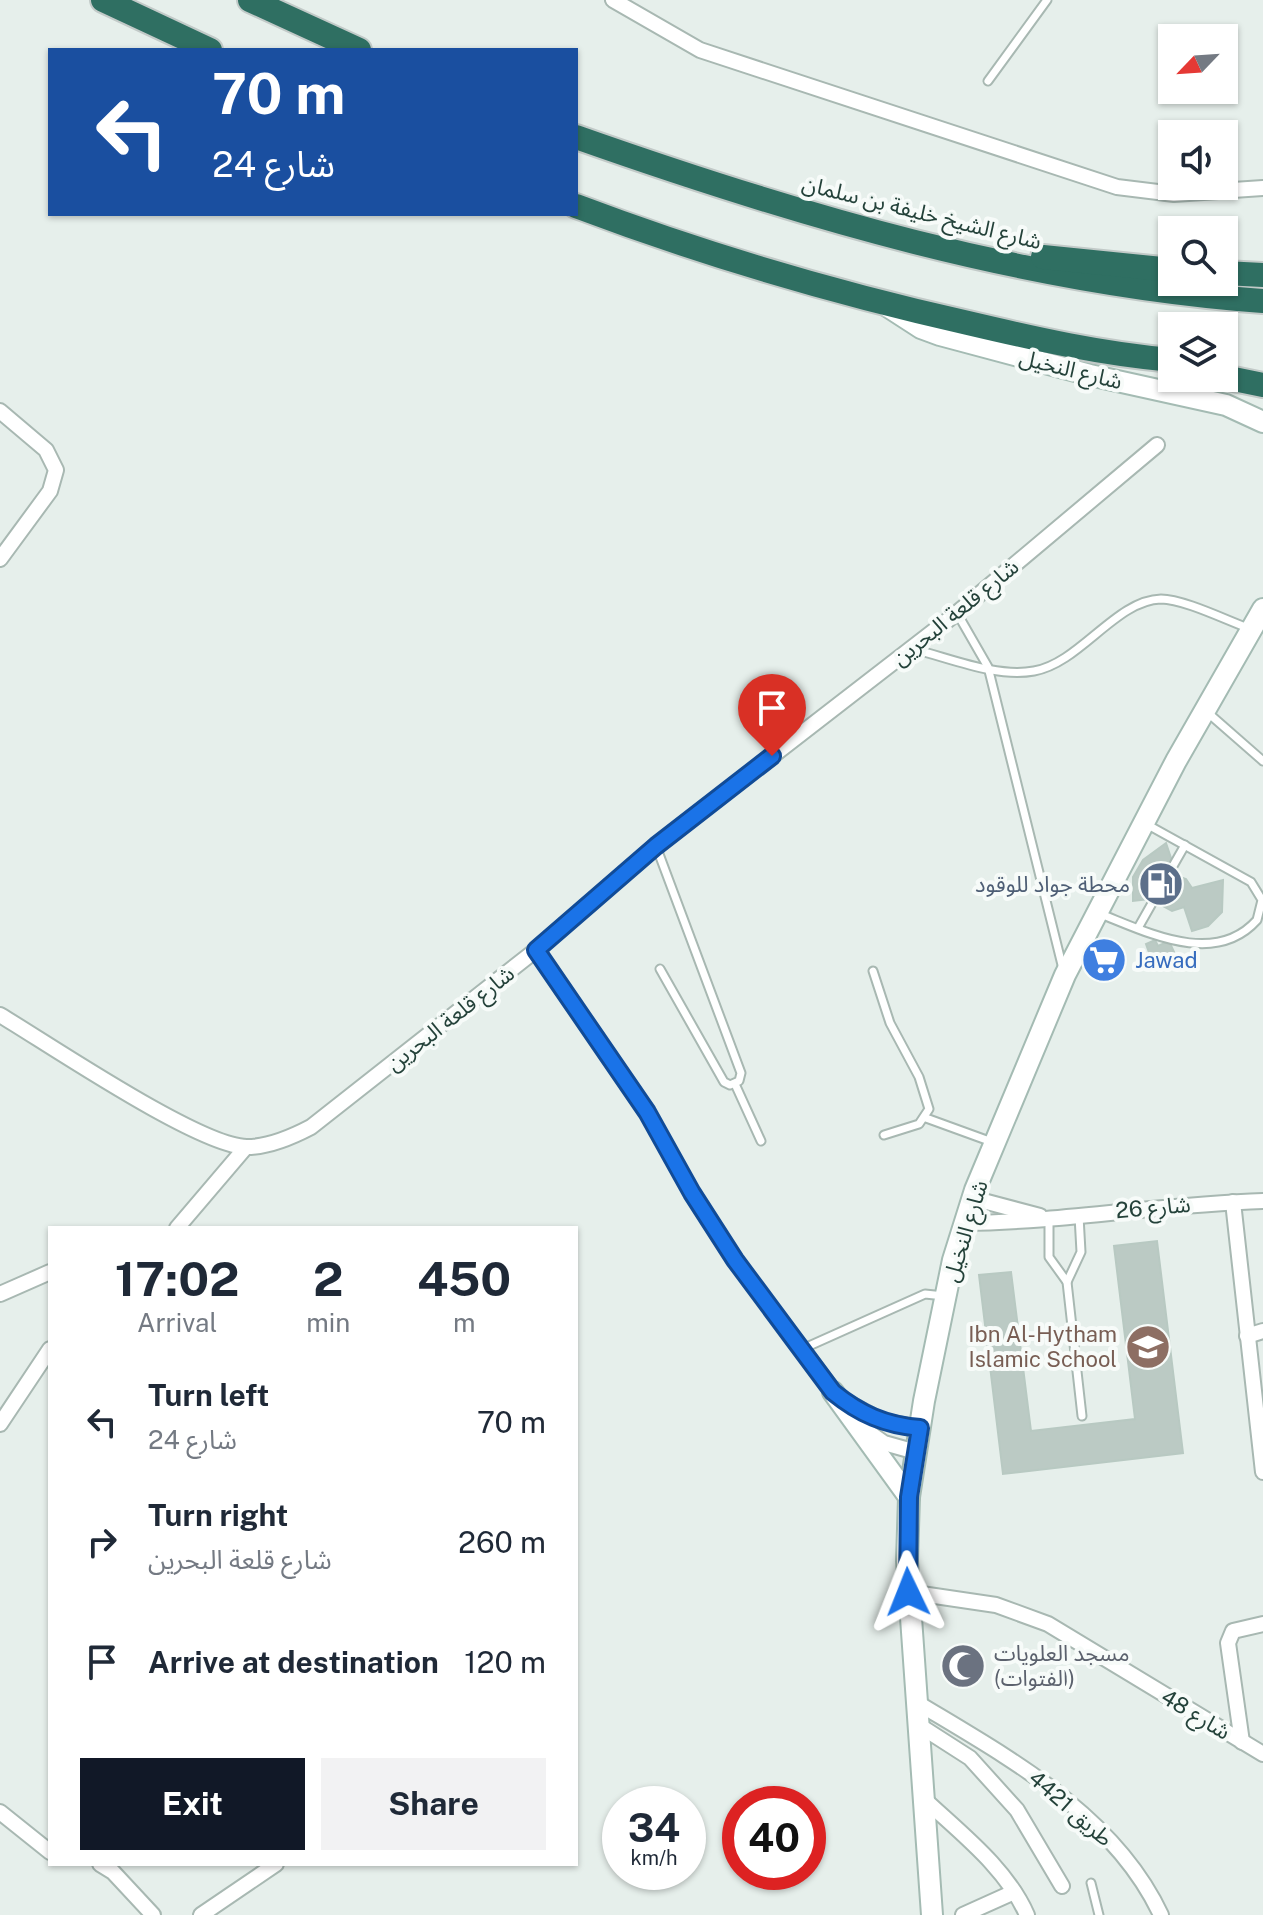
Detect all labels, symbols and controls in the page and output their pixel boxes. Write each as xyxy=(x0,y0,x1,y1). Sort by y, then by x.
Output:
north arrow xyxy=(1158,24,1238,104)
map controls xyxy=(1158,24,1238,392)
text: 70 m xyxy=(212,61,345,127)
icon: left xyxy=(80,80,184,184)
button: sound xyxy=(1158,120,1238,200)
text: شارع 24 xyxy=(212,143,335,185)
street label: شارع الشيخ خليفة بن سلمان xyxy=(799,170,1044,258)
button: search xyxy=(1158,216,1238,296)
button: layers xyxy=(1158,312,1238,392)
street label: شارع النخيل xyxy=(1016,344,1125,398)
street label: شارع قلعة البحرين xyxy=(886,553,1026,674)
pin xyxy=(738,674,806,756)
icon: arrive xyxy=(750,686,794,730)
fuel station icon: محطة جواد للوقود xyxy=(1137,860,1185,908)
place label: محطة جواد للوقود xyxy=(975,871,1130,897)
supermarket icon: Jawad xyxy=(1080,936,1128,984)
place label: Jawad xyxy=(1135,947,1198,973)
street label: شارع قلعة البحرين xyxy=(381,960,522,1079)
street label: شارع النخيل xyxy=(937,1177,997,1286)
street label: شارع 26 xyxy=(1114,1191,1192,1227)
text: 17:02 xyxy=(115,1250,240,1307)
text: 2 xyxy=(313,1250,344,1307)
text: 450 xyxy=(417,1250,511,1307)
text: Arrival xyxy=(137,1307,217,1338)
text: min xyxy=(306,1307,350,1338)
text: m xyxy=(453,1307,475,1338)
place label: Ibn Al-Hytham Islamic School xyxy=(968,1321,1117,1372)
school or university icon: Ibn Al-Hytham Islamic School xyxy=(1124,1323,1172,1371)
text: Turn left xyxy=(148,1377,269,1413)
icon: left xyxy=(80,1400,124,1444)
text: 70 m xyxy=(477,1404,546,1440)
text: شارع 24 xyxy=(148,1424,237,1455)
text: Turn right xyxy=(148,1497,288,1533)
icon: right xyxy=(80,1520,124,1564)
text: 260 m xyxy=(458,1524,546,1560)
text: شارع قلعة البحرين xyxy=(148,1544,332,1575)
position arrow xyxy=(866,1550,950,1634)
icon: arrive xyxy=(80,1640,124,1684)
place label: مسجد العلويات (الفتوات) xyxy=(994,1640,1130,1691)
mosque icon: مسجد العلويات (الفتوات) xyxy=(939,1642,987,1690)
text: Arrive at destination xyxy=(148,1644,439,1680)
text: 120 m xyxy=(464,1644,546,1680)
street label: شارع 48 xyxy=(1155,1683,1235,1748)
button: Exit xyxy=(80,1758,305,1850)
button: Share xyxy=(321,1758,546,1850)
street label: طريق 4421 xyxy=(1023,1765,1118,1852)
speed limit sign: 40 xyxy=(722,1786,826,1890)
text: 34 xyxy=(628,1804,680,1851)
text: km/h xyxy=(630,1846,678,1870)

